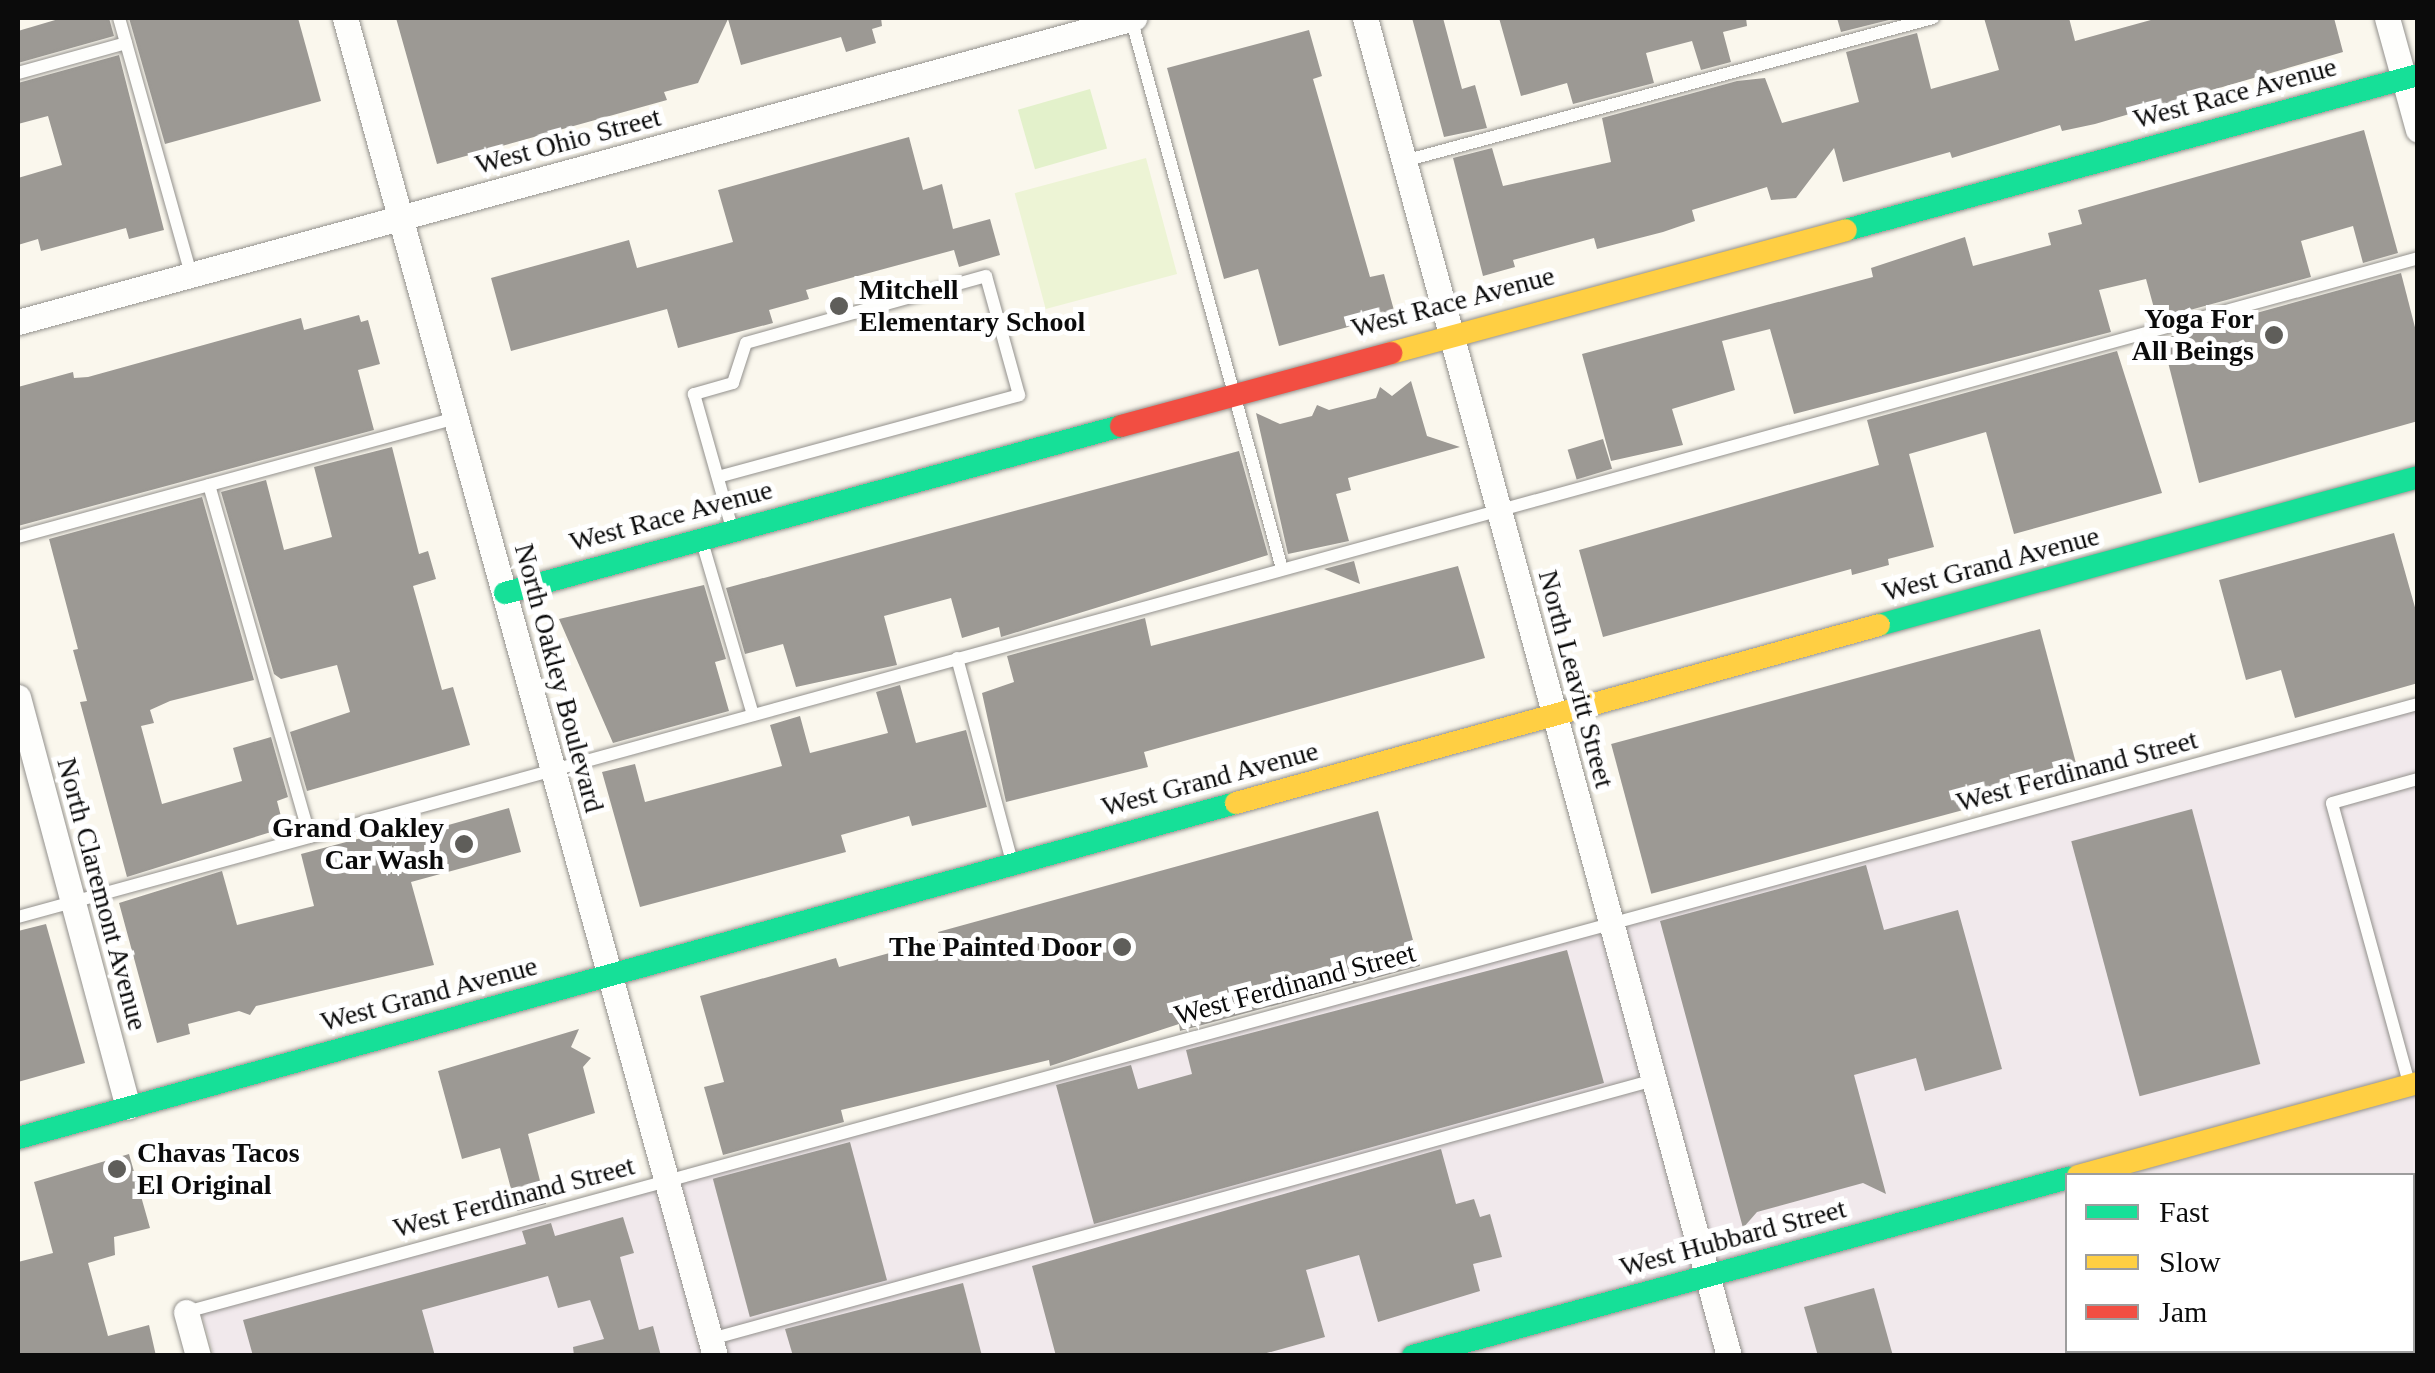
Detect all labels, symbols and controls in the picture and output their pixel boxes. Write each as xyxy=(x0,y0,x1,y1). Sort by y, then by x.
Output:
street label: West Race Avenue xyxy=(2118,46,2352,140)
street label: West Ohio Street xyxy=(459,97,677,185)
street label: West Race Avenue xyxy=(1336,255,1570,349)
place label: Mitchell Elementary School xyxy=(859,273,1119,339)
marker: Mitchell Elementary School xyxy=(828,295,850,317)
place label: Yoga For All Beings xyxy=(2120,302,2254,368)
marker: Yoga For All Beings xyxy=(2263,324,2285,346)
street label: West Race Avenue xyxy=(554,469,788,563)
street label: West Grand Avenue xyxy=(1865,515,2117,613)
street label: North Oakley Boulevard xyxy=(502,523,616,833)
street label: North Leavitt Street xyxy=(1527,552,1625,806)
street label: West Ferdinand Street xyxy=(1934,718,2220,824)
street label: West Grand Avenue xyxy=(1084,730,1336,828)
street label: North Claremont Avenue xyxy=(44,734,160,1054)
place label: Grand Oakley Car Wash xyxy=(258,811,444,877)
marker: Grand Oakley Car Wash xyxy=(453,833,475,855)
place label: The Painted Door xyxy=(865,930,1102,964)
street label: West Ferdinand Street xyxy=(1152,931,1438,1037)
marker: The Painted Door xyxy=(1111,936,1133,958)
street label: West Grand Avenue xyxy=(303,945,555,1043)
place label: Chavas Tacos El Original xyxy=(137,1136,319,1202)
street label: West Ferdinand Street xyxy=(371,1144,657,1250)
marker: Chavas Tacos El Original xyxy=(106,1158,128,1180)
legend xyxy=(2065,1173,2415,1353)
street label: West Hubbard Street xyxy=(1599,1187,1867,1289)
text: Fast xyxy=(2159,1195,2209,1228)
text: Slow xyxy=(2159,1245,2221,1278)
text: Jam xyxy=(2159,1295,2207,1328)

